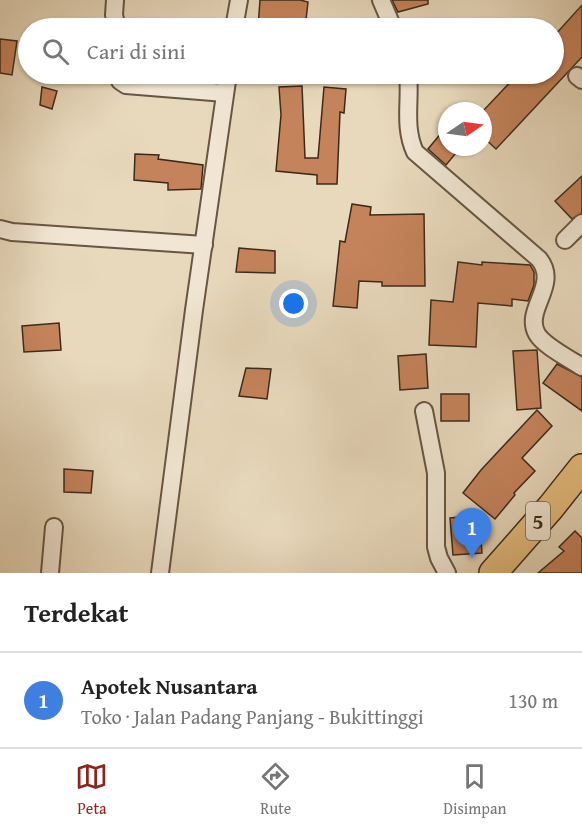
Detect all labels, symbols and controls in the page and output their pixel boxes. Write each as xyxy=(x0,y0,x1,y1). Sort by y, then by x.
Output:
search box xyxy=(18,18,564,84)
icon: search xyxy=(39,35,72,68)
text: Cari di sini xyxy=(87,35,186,67)
north arrow xyxy=(438,102,492,156)
your location xyxy=(279,289,308,318)
road number: 5 xyxy=(526,502,550,540)
pin: 1 xyxy=(452,508,492,558)
text: Terdekat xyxy=(24,593,128,632)
text: Apotek Nusantara xyxy=(81,670,258,702)
text: 1 xyxy=(38,686,49,715)
text: 130 m xyxy=(508,686,558,715)
text: Toko · Jalan Padang Panjang - Bukittinggi xyxy=(81,702,424,731)
tab: Peta xyxy=(75,760,108,820)
tab: Rute xyxy=(259,760,292,820)
tab: Disimpan xyxy=(443,760,507,820)

